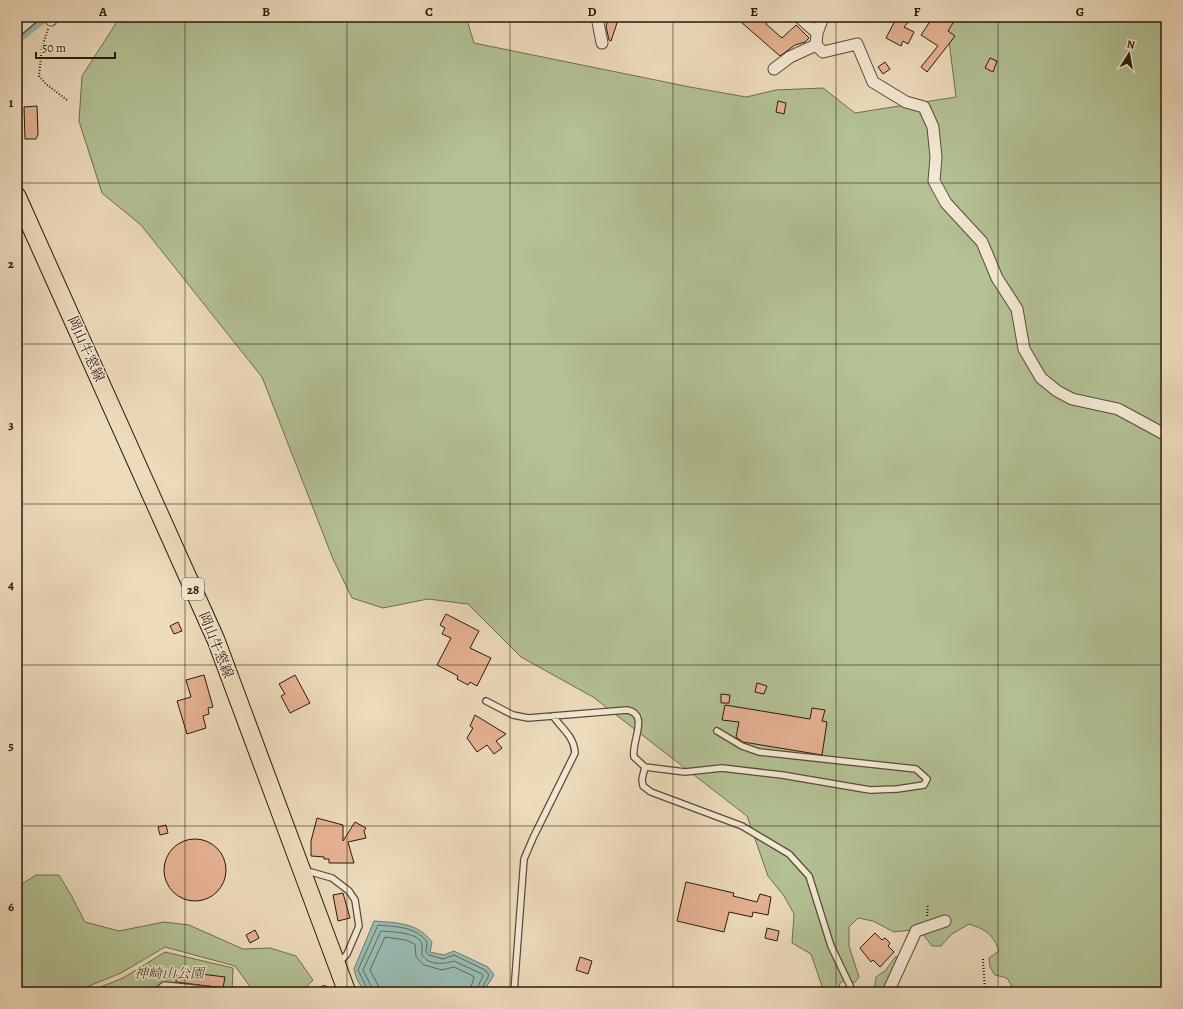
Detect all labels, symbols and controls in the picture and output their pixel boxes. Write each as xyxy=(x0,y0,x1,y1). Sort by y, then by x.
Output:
text: A xyxy=(98,3,108,20)
text: B xyxy=(262,3,270,20)
text: C xyxy=(425,3,433,20)
text: D xyxy=(587,3,597,20)
text: E xyxy=(750,3,758,20)
text: F xyxy=(914,3,921,20)
text: G xyxy=(1076,3,1084,20)
scale bar xyxy=(36,34,115,60)
north arrow xyxy=(1109,34,1149,74)
text: N xyxy=(1125,37,1136,53)
text: 50 m xyxy=(42,40,66,56)
text: 1 xyxy=(9,94,14,111)
text: 2 xyxy=(8,255,15,272)
street label: 岡山牛窓線 xyxy=(63,313,109,385)
text: 3 xyxy=(8,416,14,433)
text: 4 xyxy=(8,576,14,593)
road number: 28 xyxy=(182,578,204,600)
street label: 岡山牛窓線 xyxy=(194,609,238,681)
text: 5 xyxy=(8,737,14,754)
text: 6 xyxy=(8,898,14,915)
park label: 神崎山公園 xyxy=(134,964,206,983)

